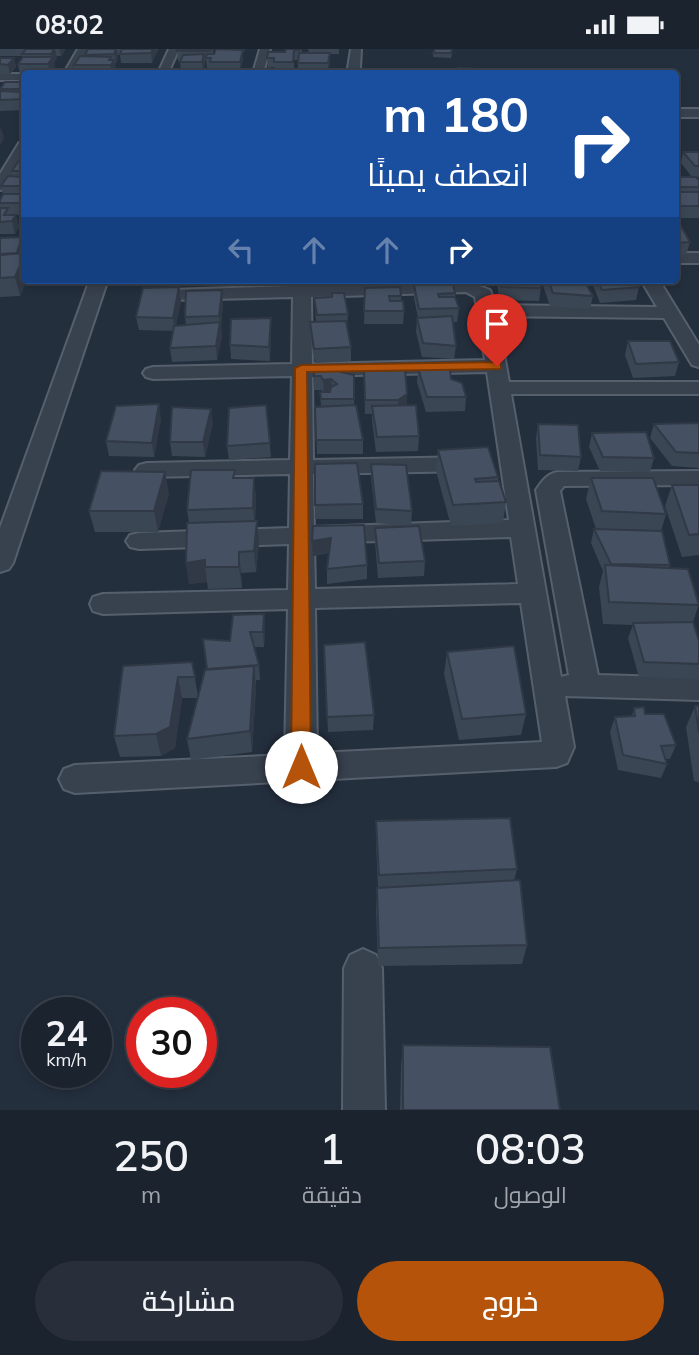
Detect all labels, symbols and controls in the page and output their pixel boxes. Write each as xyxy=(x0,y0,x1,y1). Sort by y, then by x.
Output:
text: 08:02 xyxy=(35,8,104,41)
text: 180 m xyxy=(383,83,529,144)
icon: right xyxy=(553,98,644,189)
text: انعطف يمينًا xyxy=(367,154,529,194)
icon: left xyxy=(222,231,260,269)
icon: ahead xyxy=(295,231,333,269)
icon: ahead xyxy=(368,231,406,269)
icon: right xyxy=(441,231,479,269)
pin xyxy=(467,294,527,366)
icon: arrive xyxy=(478,305,516,343)
position arrow xyxy=(264,730,338,804)
speed limit sign: 30 xyxy=(126,997,217,1088)
text: 24 xyxy=(45,1011,88,1055)
text: km/h xyxy=(46,1048,87,1071)
text: 1 xyxy=(319,1122,345,1175)
text: 08:03 xyxy=(475,1122,586,1175)
text: 250 xyxy=(113,1129,189,1182)
text: m xyxy=(141,1180,161,1209)
text: دقيقة xyxy=(302,1180,362,1209)
text: الوصول xyxy=(494,1180,567,1209)
button: مشاركة xyxy=(35,1261,343,1341)
button: خروج xyxy=(357,1261,664,1341)

